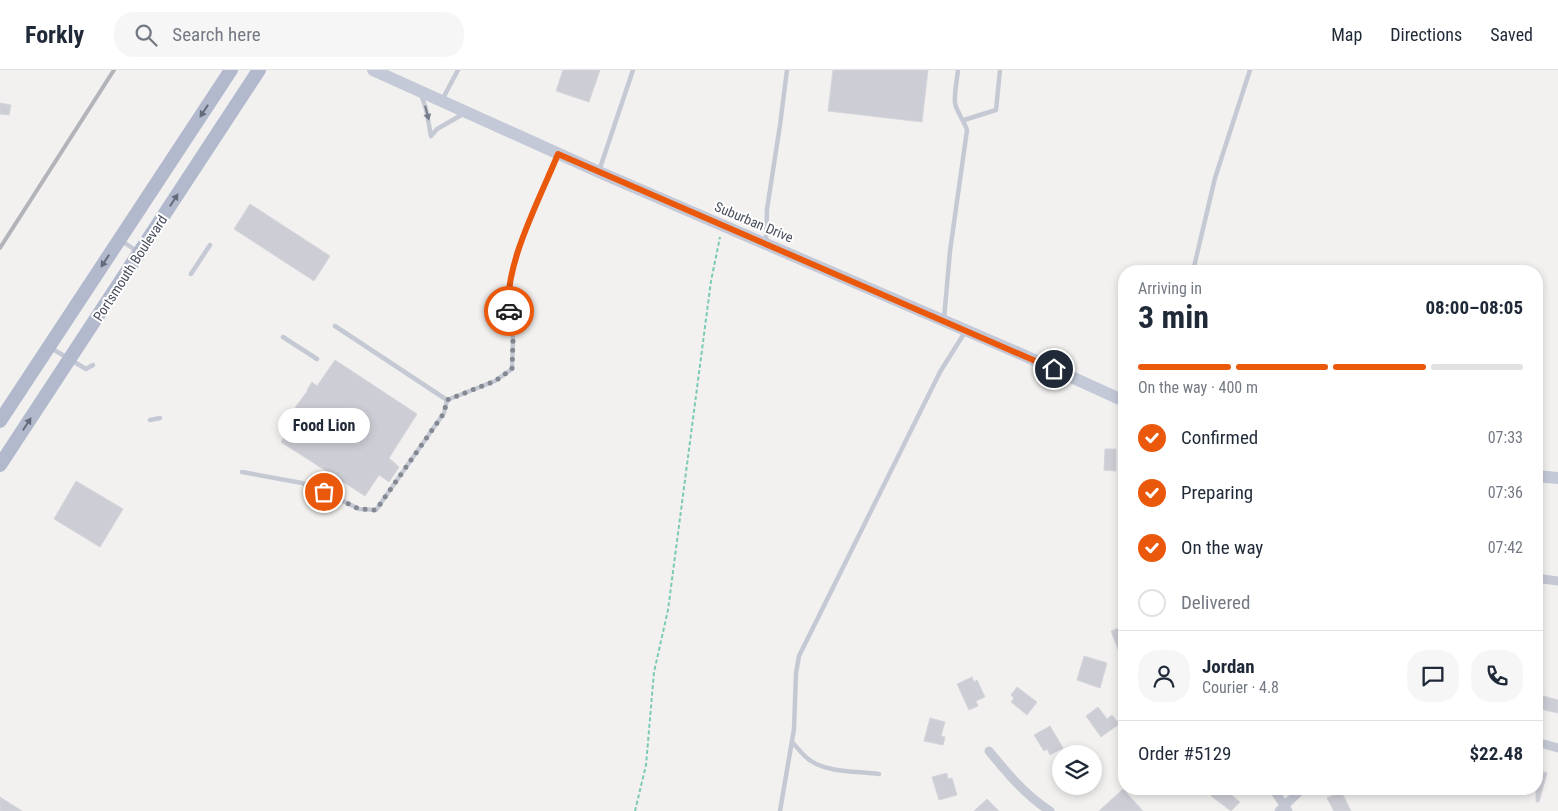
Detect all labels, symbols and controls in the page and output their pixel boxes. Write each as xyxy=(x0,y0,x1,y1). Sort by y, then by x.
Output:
search box xyxy=(114,12,464,57)
text: Forkly xyxy=(25,21,84,49)
icon: search xyxy=(132,21,160,49)
text: Search here xyxy=(172,23,261,46)
text: Map xyxy=(1331,24,1362,45)
text: Directions xyxy=(1390,24,1462,45)
text: Saved xyxy=(1490,24,1533,45)
one-way arrow xyxy=(199,104,209,117)
one-way arrow xyxy=(423,106,431,121)
one-way arrow xyxy=(169,194,179,207)
street label: Suburban Drive xyxy=(712,198,796,246)
street label: Portsmouth Boulevard xyxy=(90,212,170,324)
one-way arrow xyxy=(100,254,110,268)
text: Arriving in xyxy=(1138,279,1202,298)
courier xyxy=(484,286,534,336)
text: 08:00–08:05 xyxy=(1425,296,1523,319)
icon: car xyxy=(495,297,523,325)
text: 3 min xyxy=(1138,298,1209,336)
pin xyxy=(1033,348,1075,390)
icon: home xyxy=(1040,355,1068,383)
text: On the way · 400 m xyxy=(1138,378,1258,397)
callout: Food Lion xyxy=(278,407,370,442)
text: Food Lion xyxy=(293,416,355,435)
one-way arrow xyxy=(22,417,32,431)
icon: check xyxy=(1138,424,1166,452)
text: Confirmed xyxy=(1181,426,1258,449)
text: 07:33 xyxy=(1488,428,1523,447)
pin xyxy=(303,471,345,513)
icon: bag xyxy=(310,478,338,506)
icon: check xyxy=(1138,479,1166,507)
text: Preparing xyxy=(1181,481,1253,504)
text: 07:36 xyxy=(1488,483,1523,502)
icon: check xyxy=(1138,534,1166,562)
text: On the way xyxy=(1181,536,1263,559)
text: 07:42 xyxy=(1488,538,1523,557)
text: Delivered xyxy=(1181,591,1250,614)
button: person xyxy=(1138,650,1190,702)
button: chat xyxy=(1407,650,1459,702)
button: phone xyxy=(1471,650,1523,702)
text: Jordan xyxy=(1202,655,1255,678)
text: Courier · 4.8 xyxy=(1202,678,1279,697)
text: Order #5129 xyxy=(1138,742,1231,765)
text: $22.48 xyxy=(1469,742,1523,765)
map controls xyxy=(1052,745,1102,795)
button: layers xyxy=(1052,745,1102,795)

